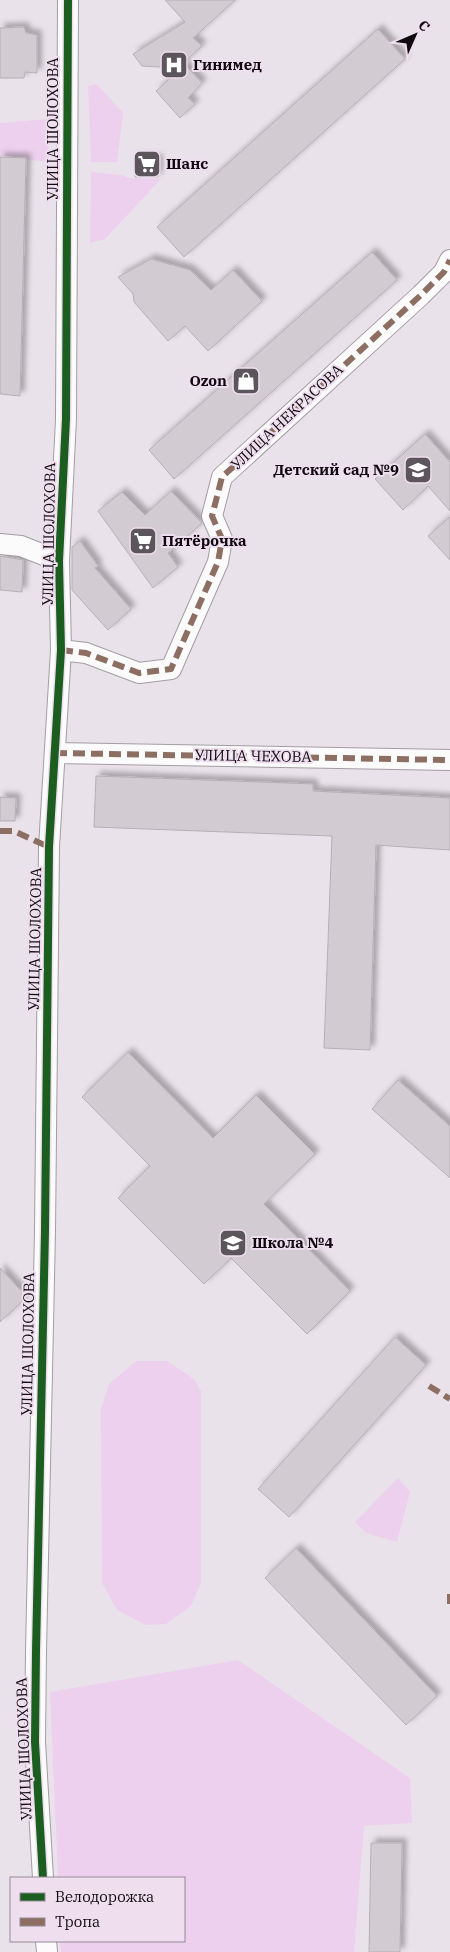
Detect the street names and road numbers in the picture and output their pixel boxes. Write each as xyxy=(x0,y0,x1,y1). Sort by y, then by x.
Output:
street label: УЛИЦА ШОЛОХОВА xyxy=(43,57,62,201)
street label: УЛИЦА НЕКРАСОВА xyxy=(227,359,347,474)
street label: УЛИЦА ШОЛОХОВА xyxy=(38,462,59,606)
street label: УЛИЦА ЧЕХОВА xyxy=(194,745,312,766)
street label: УЛИЦА ШОЛОХОВА xyxy=(24,867,45,1011)
street label: УЛИЦА ШОЛОХОВА xyxy=(17,1272,38,1416)
street label: УЛИЦА ШОЛОХОВА xyxy=(11,1676,35,1821)

